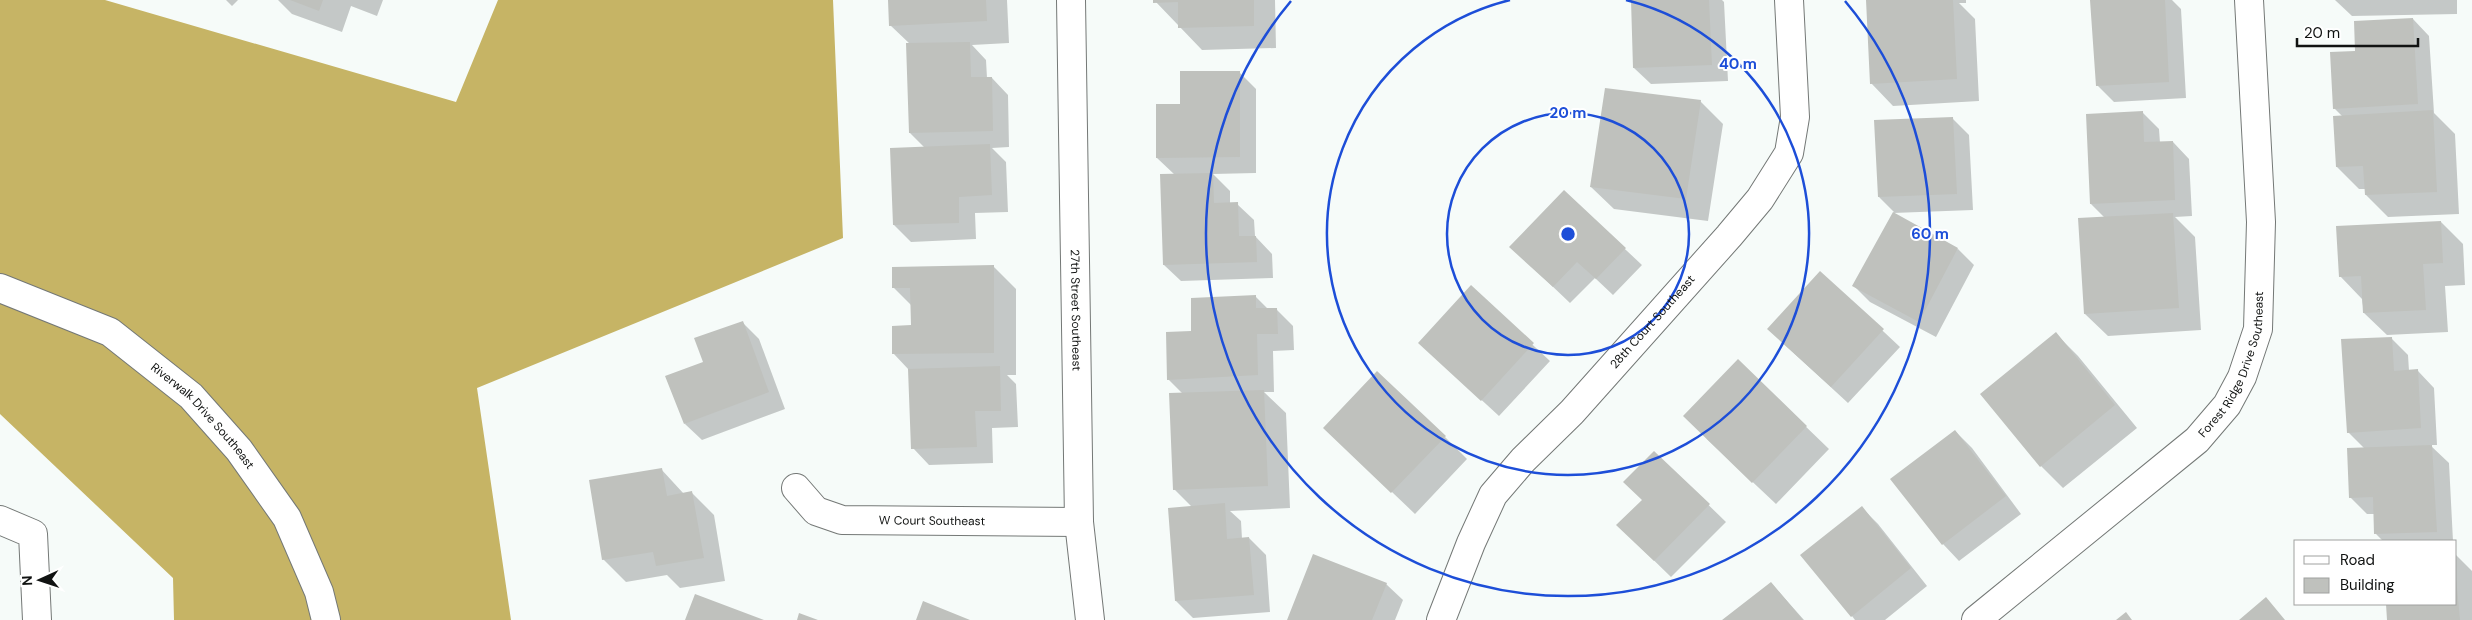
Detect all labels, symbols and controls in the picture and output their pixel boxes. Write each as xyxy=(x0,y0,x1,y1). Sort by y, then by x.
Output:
scale bar xyxy=(2297,15,2418,47)
text: 20 m xyxy=(2304,23,2340,43)
text: 40 m xyxy=(1719,54,1757,74)
text: 20 m xyxy=(1550,103,1586,123)
text: 60 m xyxy=(1911,224,1949,244)
centre of rings xyxy=(1559,225,1577,243)
street label: 27th Street Southeast xyxy=(1067,249,1085,371)
street label: 28th Court Southeast xyxy=(1606,271,1699,372)
street label: Forest Ridge Drive Southeast xyxy=(2195,291,2267,441)
street label: Riverwalk Drive Southeast xyxy=(147,359,258,472)
street label: W Court Southeast xyxy=(879,512,985,529)
legend xyxy=(2294,540,2457,605)
text: Road xyxy=(2340,550,2375,570)
north arrow xyxy=(15,555,65,605)
text: N xyxy=(18,575,36,586)
text: Building xyxy=(2340,575,2395,595)

